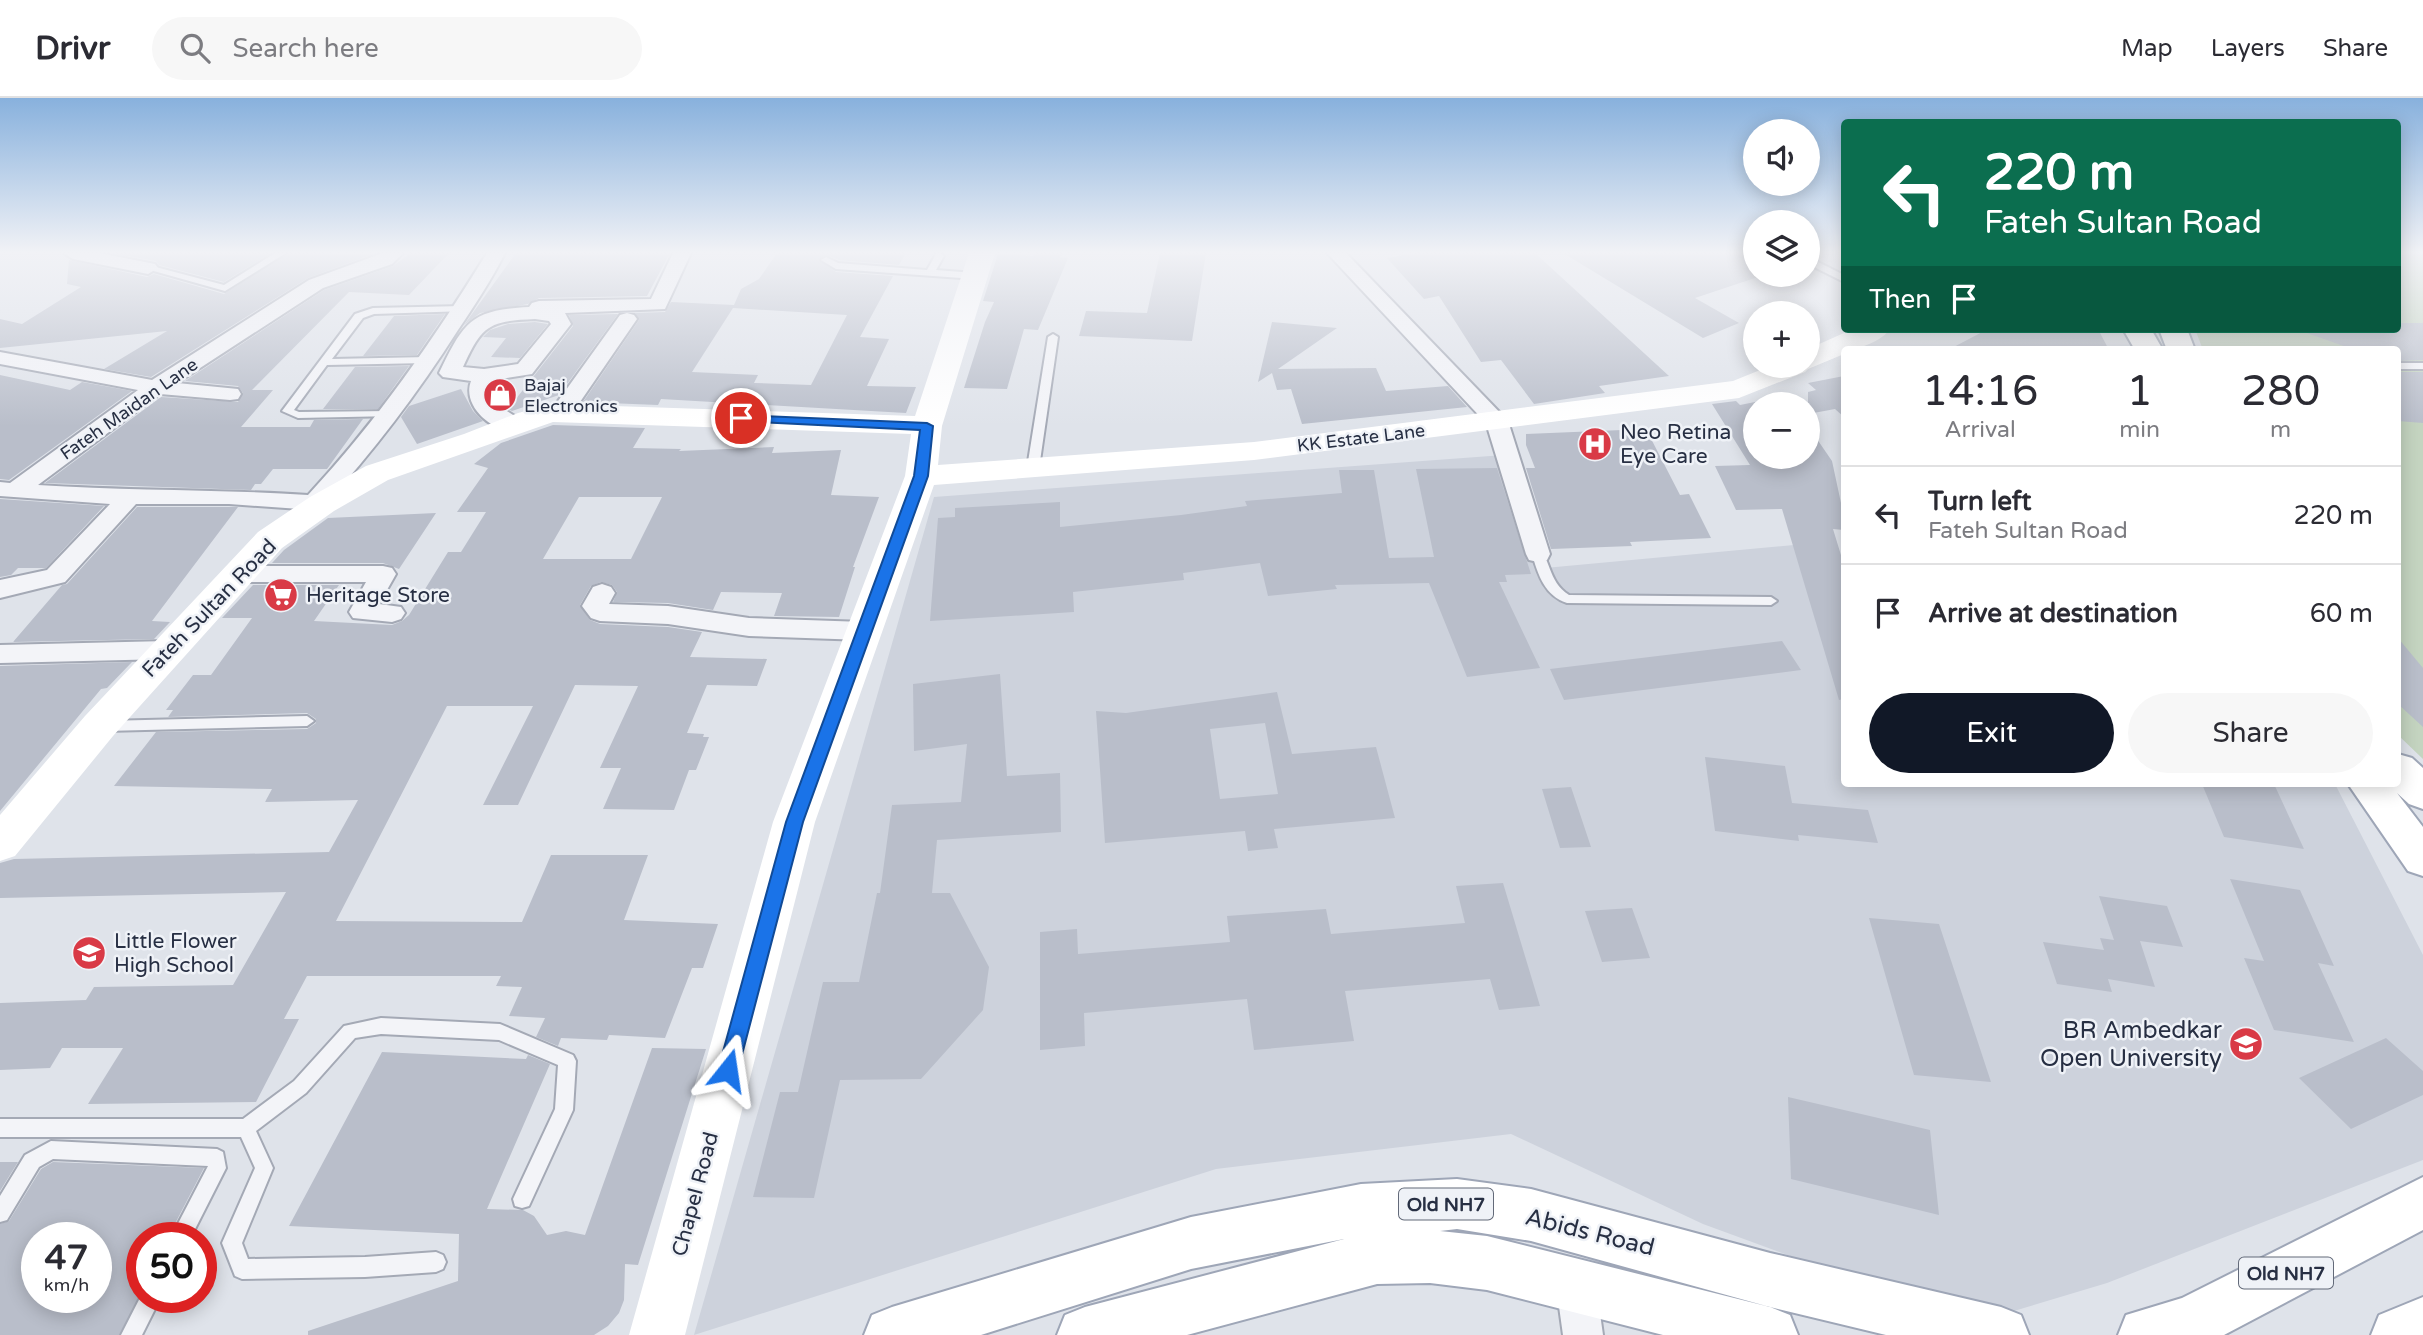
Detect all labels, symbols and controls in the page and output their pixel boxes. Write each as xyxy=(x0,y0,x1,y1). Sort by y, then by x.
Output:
search box xyxy=(152,17,642,80)
text: Drivr xyxy=(35,29,110,68)
icon: search xyxy=(176,29,214,67)
text: Search here xyxy=(232,33,379,64)
text: Map xyxy=(2121,34,2173,63)
text: Layers xyxy=(2211,34,2285,63)
text: Share xyxy=(2323,34,2388,63)
map controls xyxy=(1743,119,1820,469)
button: sound xyxy=(1743,119,1820,196)
text: 220 m xyxy=(1984,144,2134,203)
icon: left xyxy=(1869,147,1960,238)
text: Fateh Sultan Road xyxy=(1984,204,2262,242)
button: layers xyxy=(1743,210,1820,287)
icon: arrive xyxy=(1945,280,1983,318)
text: Then xyxy=(1869,284,1931,315)
button: + xyxy=(1743,301,1820,378)
street label: Fateh Maidan Lane xyxy=(56,353,202,465)
text: 14:16 xyxy=(1922,366,2038,417)
text: 1 xyxy=(2126,366,2153,417)
text: 280 xyxy=(2241,366,2320,417)
place label: Bajaj Electronics xyxy=(524,374,618,417)
shop icon: Bajaj Electronics xyxy=(481,376,519,414)
pin xyxy=(711,388,771,448)
button: − xyxy=(1743,392,1820,469)
icon: arrive xyxy=(722,399,760,437)
text: Arrival xyxy=(1945,416,2016,444)
text: min xyxy=(2119,416,2160,444)
text: m xyxy=(2270,416,2291,444)
street label: KK Estate Lane xyxy=(1296,419,1426,457)
place label: Neo Retina Eye Care xyxy=(1620,420,1731,469)
hospital icon: Neo Retina Eye Care xyxy=(1576,425,1614,463)
text: Turn left xyxy=(1928,486,2031,517)
icon: left xyxy=(1869,496,1907,534)
text: 220 m xyxy=(2293,500,2373,531)
text: Fateh Sultan Road xyxy=(1928,517,2128,545)
street label: Fateh Sultan Road xyxy=(137,534,282,683)
supermarket icon: Heritage Store xyxy=(262,576,300,614)
place label: Heritage Store xyxy=(306,583,450,608)
icon: arrive xyxy=(1869,594,1907,632)
text: Arrive at destination xyxy=(1928,598,2178,629)
text: 60 m xyxy=(2310,598,2373,629)
button: Exit xyxy=(1869,693,2114,773)
button: Share xyxy=(2128,693,2373,773)
place label: Little Flower High School xyxy=(114,929,237,978)
school or university icon: Little Flower High School xyxy=(70,934,108,972)
place label: BR Ambedkar Open University xyxy=(2040,1016,2223,1073)
school or university icon: BR Ambedkar Open University xyxy=(2227,1025,2265,1063)
position arrow xyxy=(691,1033,765,1107)
street label: Chapel Road xyxy=(667,1129,724,1259)
road number: Old NH7 xyxy=(1399,1188,1493,1220)
street label: Abids Road xyxy=(1522,1202,1657,1263)
speed limit sign: 50 xyxy=(126,1222,217,1313)
text: 47 xyxy=(45,1237,88,1279)
road number: Old NH7 xyxy=(2239,1258,2333,1288)
text: km/h xyxy=(44,1274,89,1296)

